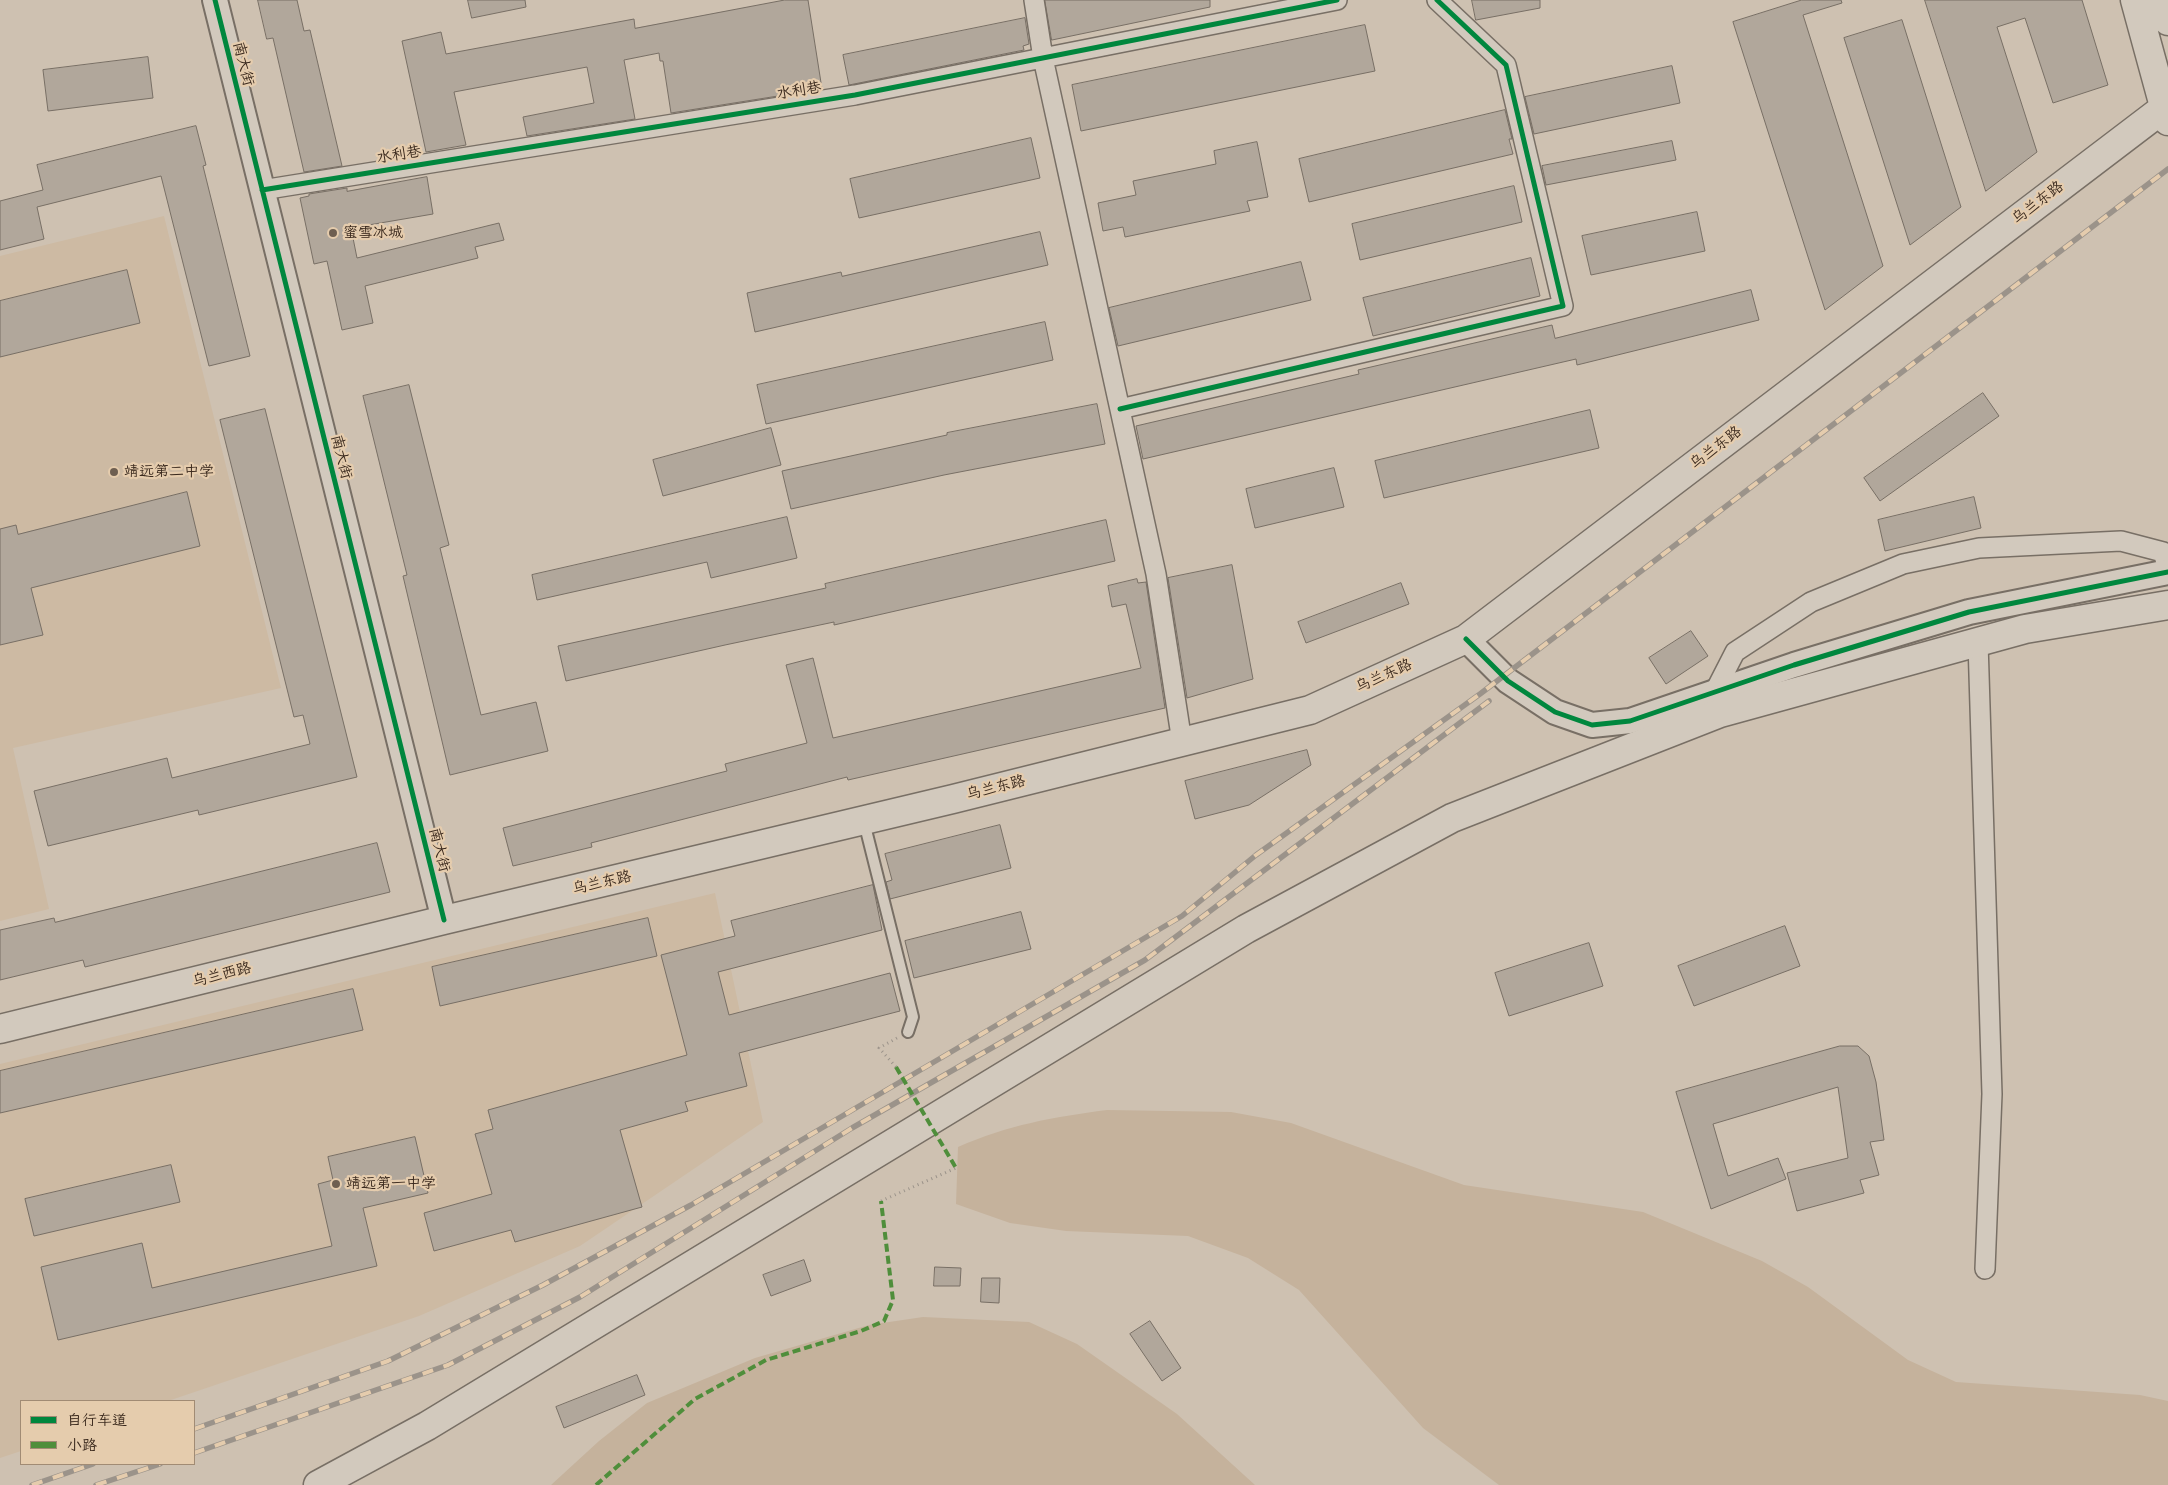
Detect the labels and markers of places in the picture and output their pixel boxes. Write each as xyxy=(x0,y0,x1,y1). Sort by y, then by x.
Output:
place label: 蜜雪冰城 xyxy=(343,224,403,242)
marker: 蜜雪冰城 xyxy=(327,227,339,239)
place label: 靖远第二中学 xyxy=(124,463,214,481)
marker: 靖远第二中学 xyxy=(108,466,120,478)
place label: 靖远第一中学 xyxy=(346,1175,436,1193)
marker: 靖远第一中学 xyxy=(330,1178,342,1190)

